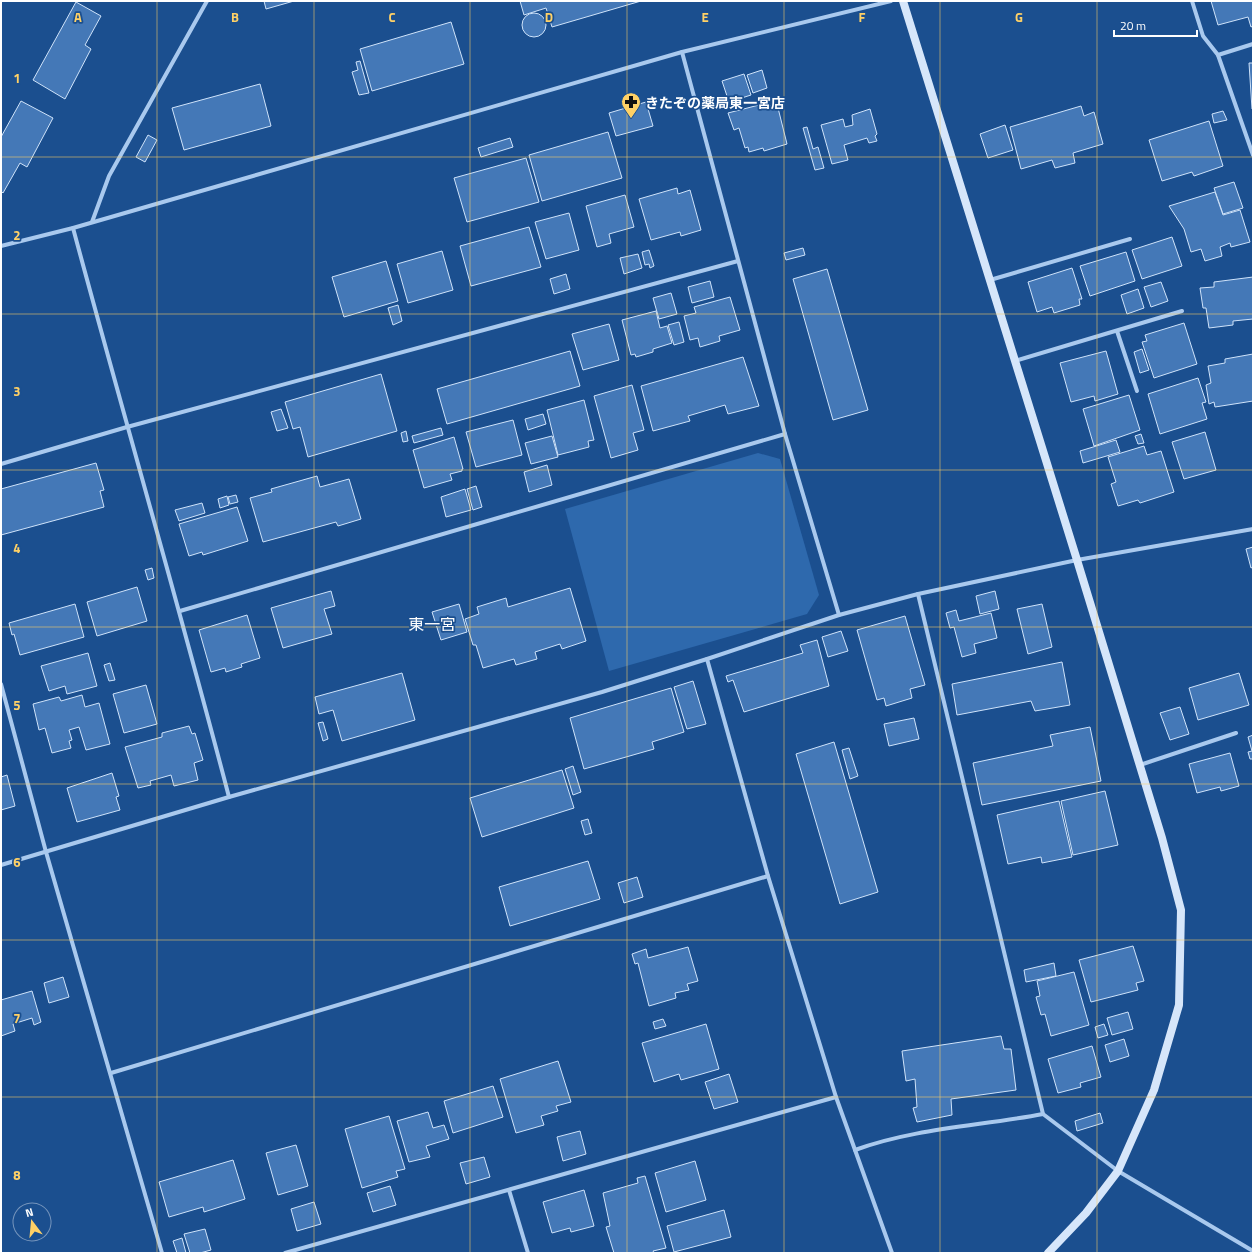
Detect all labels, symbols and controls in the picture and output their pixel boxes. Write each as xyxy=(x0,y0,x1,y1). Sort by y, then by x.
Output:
text: A xyxy=(74,7,82,27)
text: B xyxy=(231,7,239,27)
text: C xyxy=(388,7,396,27)
text: D xyxy=(545,7,553,27)
text: E xyxy=(701,7,709,27)
text: F xyxy=(859,7,866,27)
text: G xyxy=(1015,7,1023,27)
scale bar xyxy=(1114,12,1197,38)
text: 20 m xyxy=(1120,16,1146,35)
text: 1 xyxy=(13,68,21,88)
pharmacy icon: きたぞの薬局東一宮店 xyxy=(620,91,642,119)
place label: きたぞの薬局東一宮店 xyxy=(645,92,785,113)
text: 2 xyxy=(13,225,21,245)
text: 3 xyxy=(13,381,21,401)
text: 4 xyxy=(13,538,21,558)
district label: 東一宮 xyxy=(408,612,456,636)
text: 5 xyxy=(13,695,21,715)
text: 6 xyxy=(13,852,21,872)
text: 7 xyxy=(13,1008,21,1028)
text: 8 xyxy=(13,1165,21,1185)
north arrow xyxy=(12,1202,52,1242)
text: N xyxy=(23,1204,35,1221)

